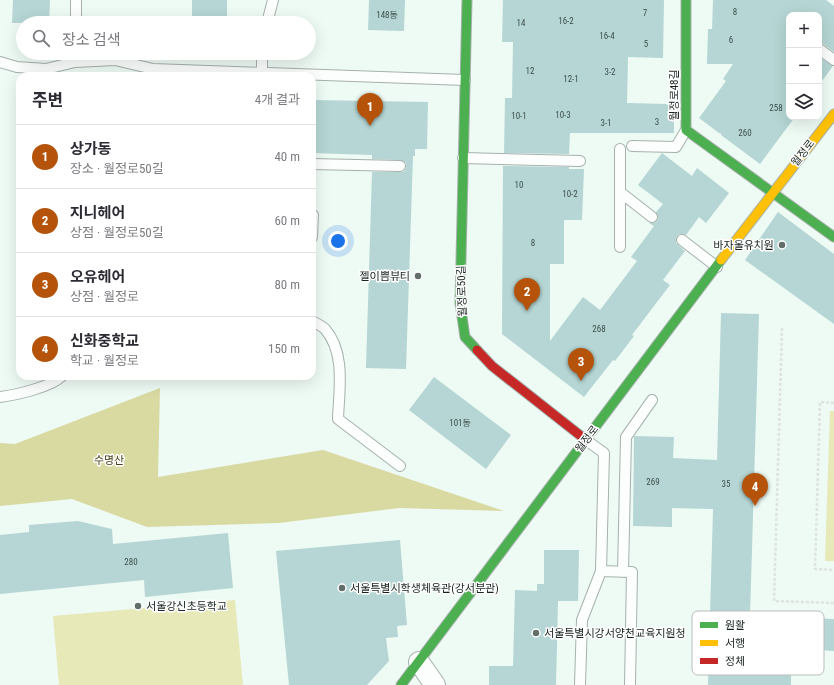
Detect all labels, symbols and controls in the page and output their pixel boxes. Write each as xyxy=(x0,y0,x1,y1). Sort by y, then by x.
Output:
house number: 8 xyxy=(733,7,737,17)
house number: 7 xyxy=(643,8,648,18)
house number: 148동 xyxy=(376,10,398,20)
map controls xyxy=(786,12,822,120)
button: + xyxy=(786,12,822,48)
search box xyxy=(16,16,316,60)
house number: 16-2 xyxy=(558,16,574,26)
house number: 14 xyxy=(517,18,526,28)
icon: search xyxy=(30,27,52,49)
text: 장소 검색 xyxy=(62,31,121,49)
house number: 16-4 xyxy=(599,31,615,41)
house number: 6 xyxy=(729,35,733,45)
house number: 5 xyxy=(644,39,649,49)
button: − xyxy=(786,48,822,84)
house number: 12 xyxy=(526,66,535,76)
house number: 3-2 xyxy=(604,67,616,77)
street label: 월정로48길 xyxy=(668,69,681,121)
house number: 12-1 xyxy=(563,74,579,84)
button: layers xyxy=(786,84,822,120)
text: 주변 xyxy=(32,90,63,110)
text: 4개 결과 xyxy=(255,92,300,107)
pin: 1 xyxy=(357,93,383,126)
house number: 258 xyxy=(769,103,783,113)
house number: 10-3 xyxy=(555,110,571,120)
house number: 10-1 xyxy=(511,111,527,121)
house number: 3 xyxy=(655,117,659,127)
house number: 3-1 xyxy=(600,118,612,128)
house number: 260 xyxy=(738,128,752,138)
street label: 월정로 xyxy=(789,137,817,169)
text: 상가동 xyxy=(70,140,111,158)
text: 1 xyxy=(42,149,48,164)
text: 40 m xyxy=(274,149,300,164)
text: 장소 · 월정로50길 xyxy=(70,161,164,176)
house number: 10 xyxy=(515,180,523,190)
house number: 10-2 xyxy=(562,189,578,199)
text: 지니헤어 xyxy=(70,204,125,222)
text: 2 xyxy=(42,213,48,228)
text: 60 m xyxy=(274,213,300,228)
text: 상점 · 월정로50길 xyxy=(70,225,164,240)
your location xyxy=(328,231,348,251)
house number: 8 xyxy=(531,238,535,248)
place label: 바자울유치원 xyxy=(713,239,774,252)
marker: 바자울유치원 xyxy=(777,240,787,250)
street label: 월정로50길 xyxy=(455,265,469,317)
text: 오유헤어 xyxy=(70,268,125,286)
place label: 젤이쁨뷰티 xyxy=(359,270,410,283)
marker: 젤이쁨뷰티 xyxy=(413,271,423,281)
text: 3 xyxy=(42,277,48,292)
text: 80 m xyxy=(274,277,300,292)
pin: 2 xyxy=(514,278,540,311)
text: 상점 · 월정로 xyxy=(70,289,139,304)
house number: 268 xyxy=(592,324,606,334)
text: 신화중학교 xyxy=(70,332,139,350)
text: 4 xyxy=(42,341,48,356)
text: 150 m xyxy=(268,341,300,356)
pin: 3 xyxy=(568,348,594,381)
text: 학교 · 월정로 xyxy=(70,353,139,368)
house number: 101동 xyxy=(449,418,471,428)
street label: 월정로 xyxy=(573,423,601,455)
park label: 수명산 xyxy=(94,454,124,467)
pin: 4 xyxy=(742,473,768,506)
house number: 269 xyxy=(646,477,660,487)
house number: 35 xyxy=(722,479,731,489)
house number: 280 xyxy=(124,557,138,567)
place label: 서울특별시학생체육관(강서분관) xyxy=(350,582,499,595)
marker: 서울특별시학생체육관(강서분관) xyxy=(337,583,347,593)
place label: 서울강신초등학교 xyxy=(146,600,227,613)
marker: 서울강신초등학교 xyxy=(133,601,143,611)
legend xyxy=(692,611,824,675)
text: 원활 xyxy=(725,619,745,632)
place label: 서울특별시강서양천교육지원청 xyxy=(544,627,686,640)
marker: 서울특별시강서양천교육지원청 xyxy=(531,628,541,638)
text: 서행 xyxy=(725,637,745,650)
text: 정체 xyxy=(725,655,745,668)

